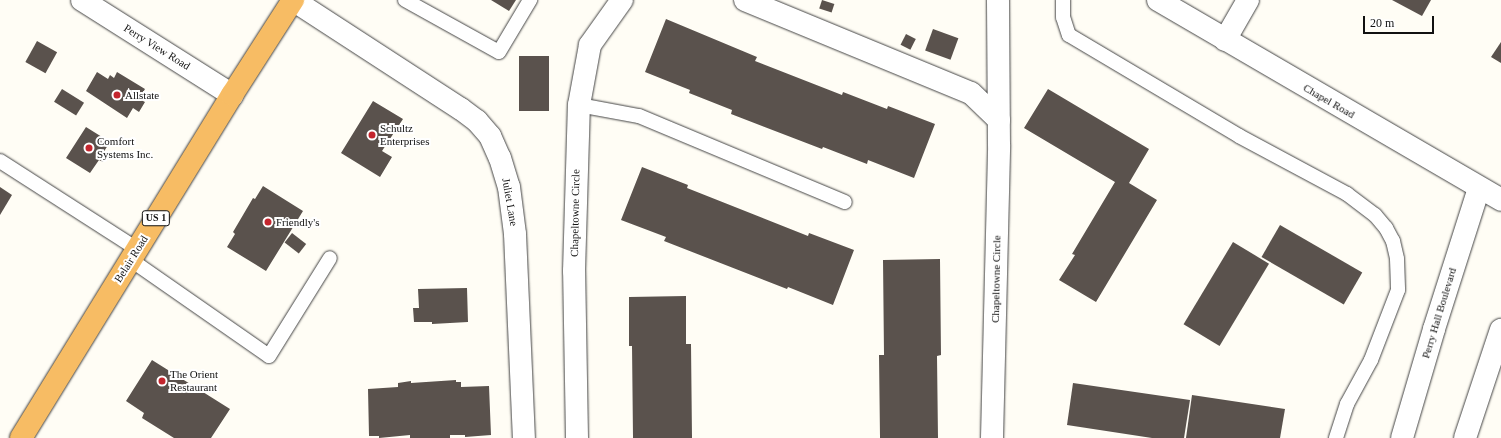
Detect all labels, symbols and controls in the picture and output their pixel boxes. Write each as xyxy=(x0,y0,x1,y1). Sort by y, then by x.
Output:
scale bar xyxy=(1365,8,1436,34)
text: 20 m xyxy=(1370,16,1394,30)
street label: Perry View Road xyxy=(121,21,193,73)
street label: Chapel Road xyxy=(1301,81,1357,121)
place label: Allstate xyxy=(125,88,159,102)
marker: Allstate xyxy=(112,90,122,100)
place label: Schultz Enterprises xyxy=(380,122,429,148)
marker: Schultz Enterprises xyxy=(367,130,377,140)
place label: Comfort Systems Inc. xyxy=(97,135,153,161)
marker: Comfort Systems Inc. xyxy=(84,143,94,153)
street label: Chapeltowne Circle xyxy=(568,169,582,257)
street label: Juliet Lane xyxy=(499,177,521,227)
road number: US 1 xyxy=(141,210,171,226)
place label: Friendly's xyxy=(276,215,320,229)
marker: Friendly's xyxy=(263,217,273,227)
street label: Belair Road xyxy=(111,233,151,285)
street label: Chapeltowne Circle xyxy=(989,235,1003,323)
street label: Perry Hall Boulevard xyxy=(1419,266,1459,360)
place label: The Orient Restaurant xyxy=(170,368,218,394)
marker: The Orient Restaurant xyxy=(157,376,167,386)

